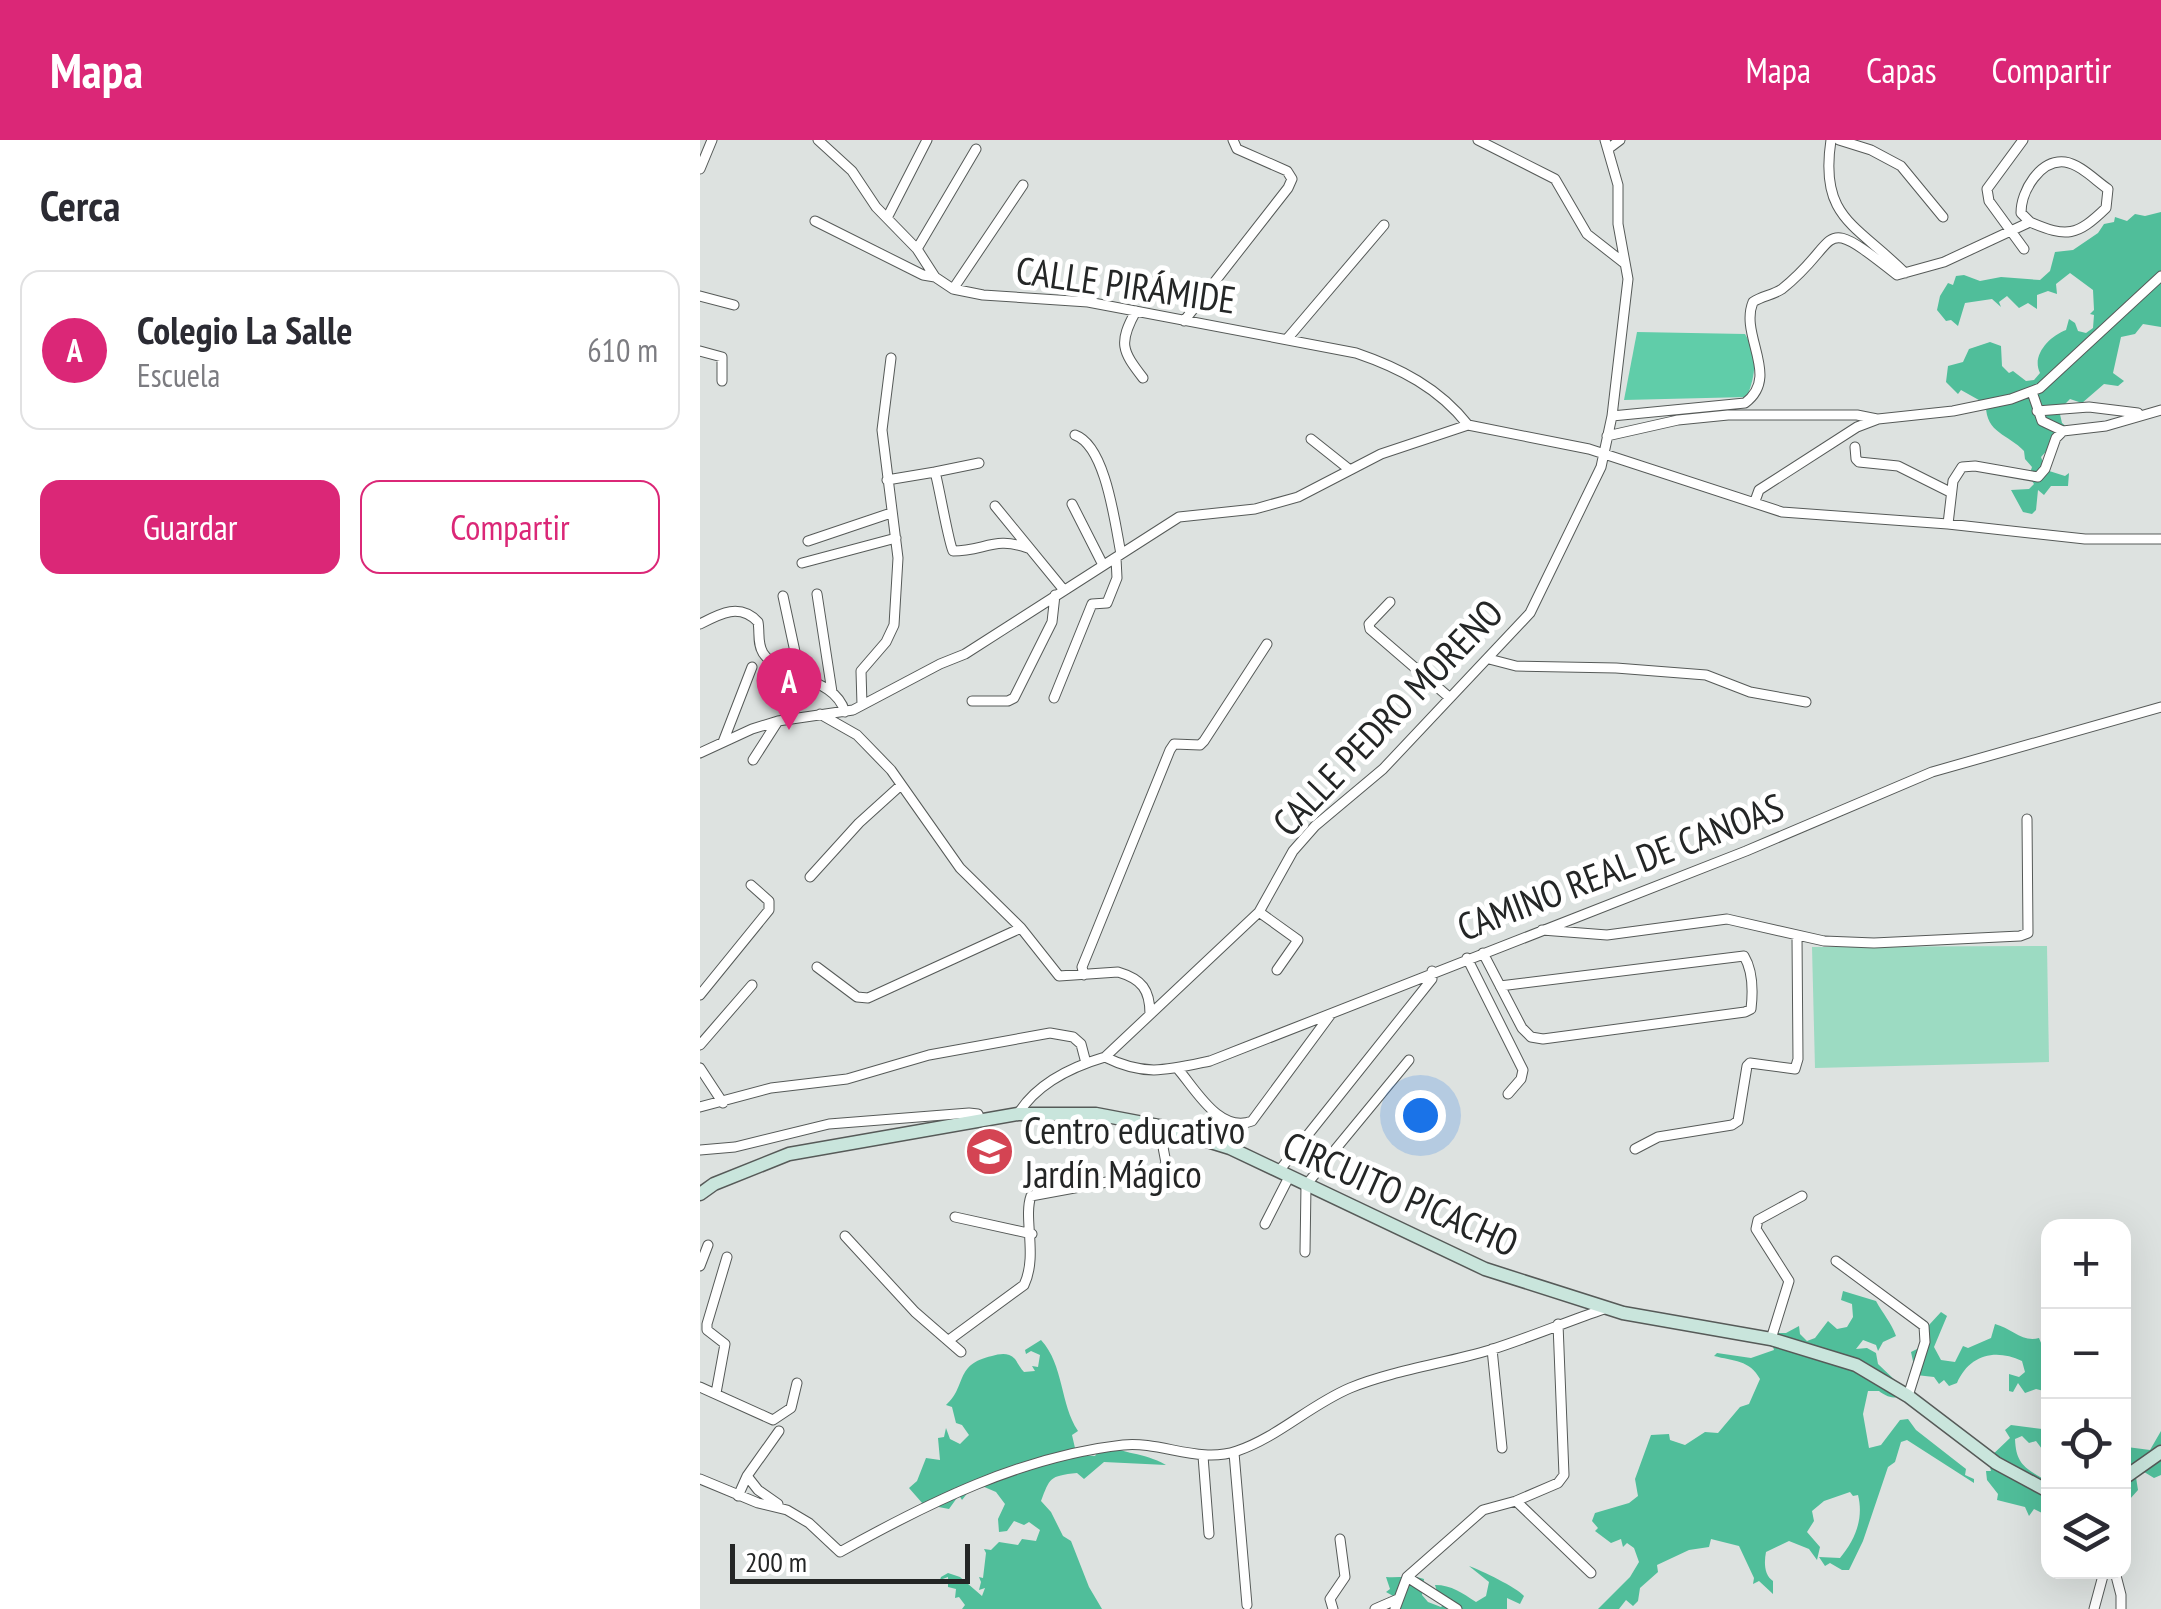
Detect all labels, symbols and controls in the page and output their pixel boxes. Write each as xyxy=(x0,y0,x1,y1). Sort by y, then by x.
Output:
text: Mapa xyxy=(50,39,143,101)
text: Mapa xyxy=(1745,47,1811,93)
text: Capas xyxy=(1866,47,1937,93)
text: Compartir xyxy=(1992,47,2111,93)
text: Cerca xyxy=(40,178,120,233)
street label: CALLE PIRÁMIDE xyxy=(1013,244,1239,324)
text: Colegio La Salle xyxy=(137,305,352,354)
text: A xyxy=(66,329,83,371)
text: 610 m xyxy=(587,329,658,371)
text: Escuela xyxy=(137,354,220,396)
button: Guardar xyxy=(40,480,340,574)
button: Compartir xyxy=(360,480,660,574)
street label: CALLE PEDRO MORENO xyxy=(1261,588,1513,846)
pin: A xyxy=(756,648,822,730)
street label: CAMINO REAL DE CANOAS xyxy=(1450,781,1790,951)
your location xyxy=(1395,1090,1446,1141)
place label: Centro educativo Jardín Mágico xyxy=(1023,1105,1245,1198)
street label: CIRCUITO PICACHO xyxy=(1276,1119,1526,1267)
school or university icon: Centro educativo Jardín Mágico xyxy=(963,1125,1015,1177)
map controls xyxy=(2041,1219,2131,1579)
button: + xyxy=(2041,1219,2131,1309)
button: − xyxy=(2041,1309,2131,1399)
button: locate xyxy=(2041,1399,2131,1489)
button: layers xyxy=(2041,1489,2131,1579)
scale bar xyxy=(730,1539,970,1584)
text: 200 m xyxy=(745,1543,807,1580)

